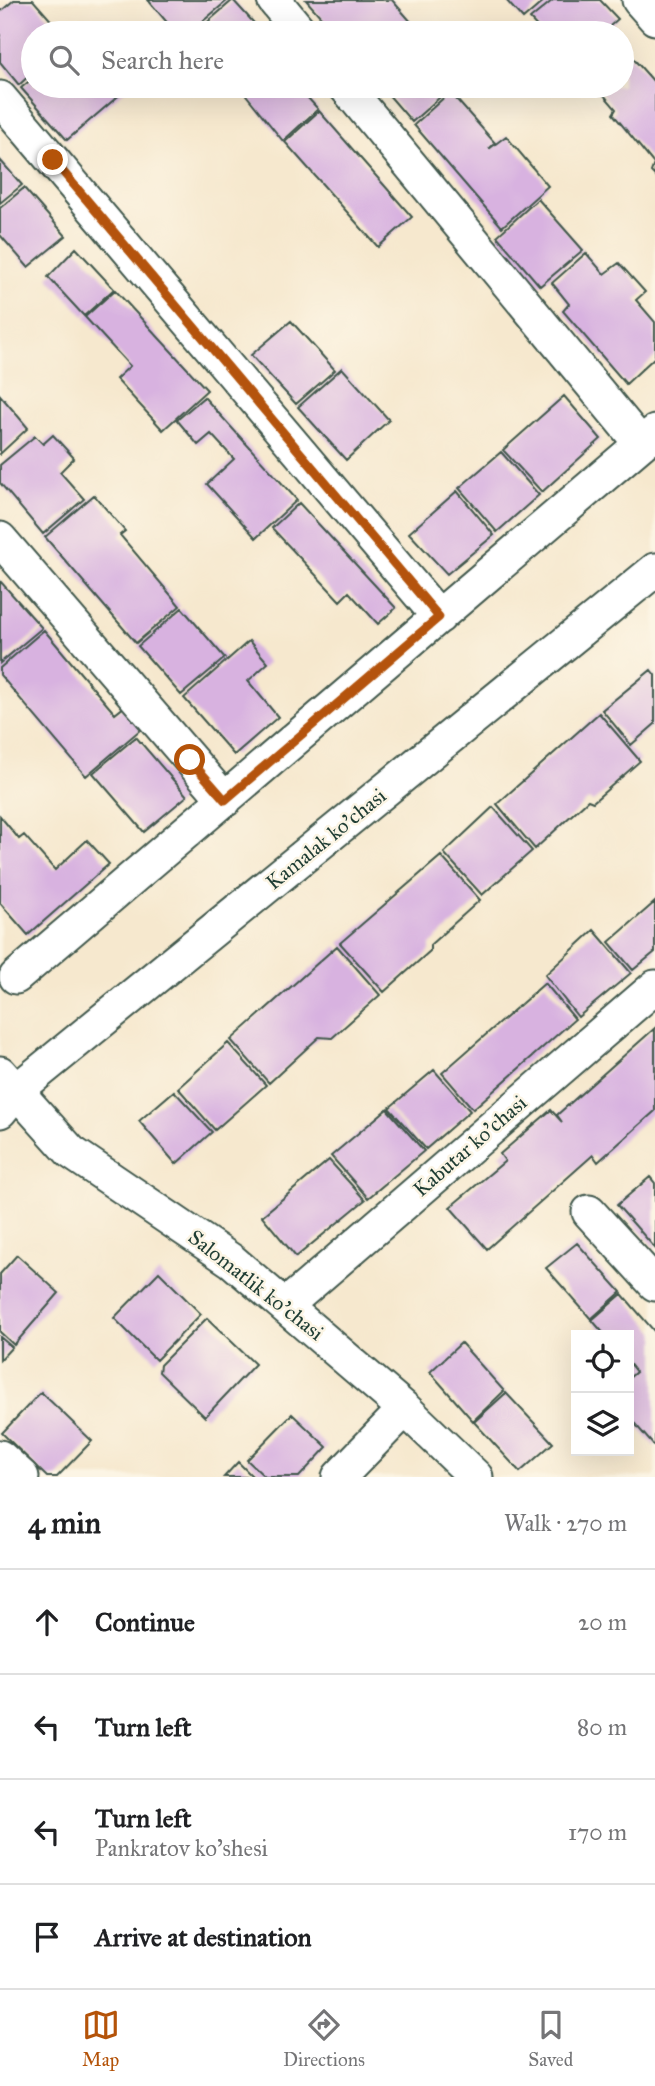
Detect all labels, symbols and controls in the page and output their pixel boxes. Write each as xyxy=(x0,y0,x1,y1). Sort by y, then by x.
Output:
search box xyxy=(21,21,634,98)
icon: search xyxy=(45,41,83,79)
text: Search here xyxy=(101,44,224,76)
route end xyxy=(37,144,68,175)
route start xyxy=(174,744,205,775)
street label: Kamalak ko'chasi xyxy=(261,782,392,895)
street label: Kabutar ko'chasi xyxy=(408,1090,532,1202)
street label: Salomatlik ko'chasi xyxy=(183,1224,329,1346)
map controls xyxy=(571,1330,634,1456)
button: locate xyxy=(571,1330,634,1393)
button: layers xyxy=(571,1393,634,1456)
text: 4 min xyxy=(28,1505,101,1541)
text: Walk · 270 m xyxy=(504,1509,627,1537)
icon: ahead xyxy=(28,1603,66,1641)
text: Continue xyxy=(95,1606,195,1638)
text: 20 m xyxy=(578,1608,627,1636)
icon: left xyxy=(28,1708,66,1746)
text: Turn left xyxy=(95,1711,191,1743)
text: 80 m xyxy=(577,1713,627,1741)
text: Turn left xyxy=(95,1802,191,1834)
icon: left xyxy=(28,1813,66,1851)
text: 170 m xyxy=(568,1818,627,1846)
text: Pankratov ko'shesi xyxy=(95,1834,268,1862)
icon: arrive xyxy=(28,1918,66,1956)
text: Arrive at destination xyxy=(95,1921,312,1953)
tab: Map xyxy=(82,2006,120,2071)
tab: Directions xyxy=(283,2006,365,2071)
tab: Saved xyxy=(528,2006,573,2071)

